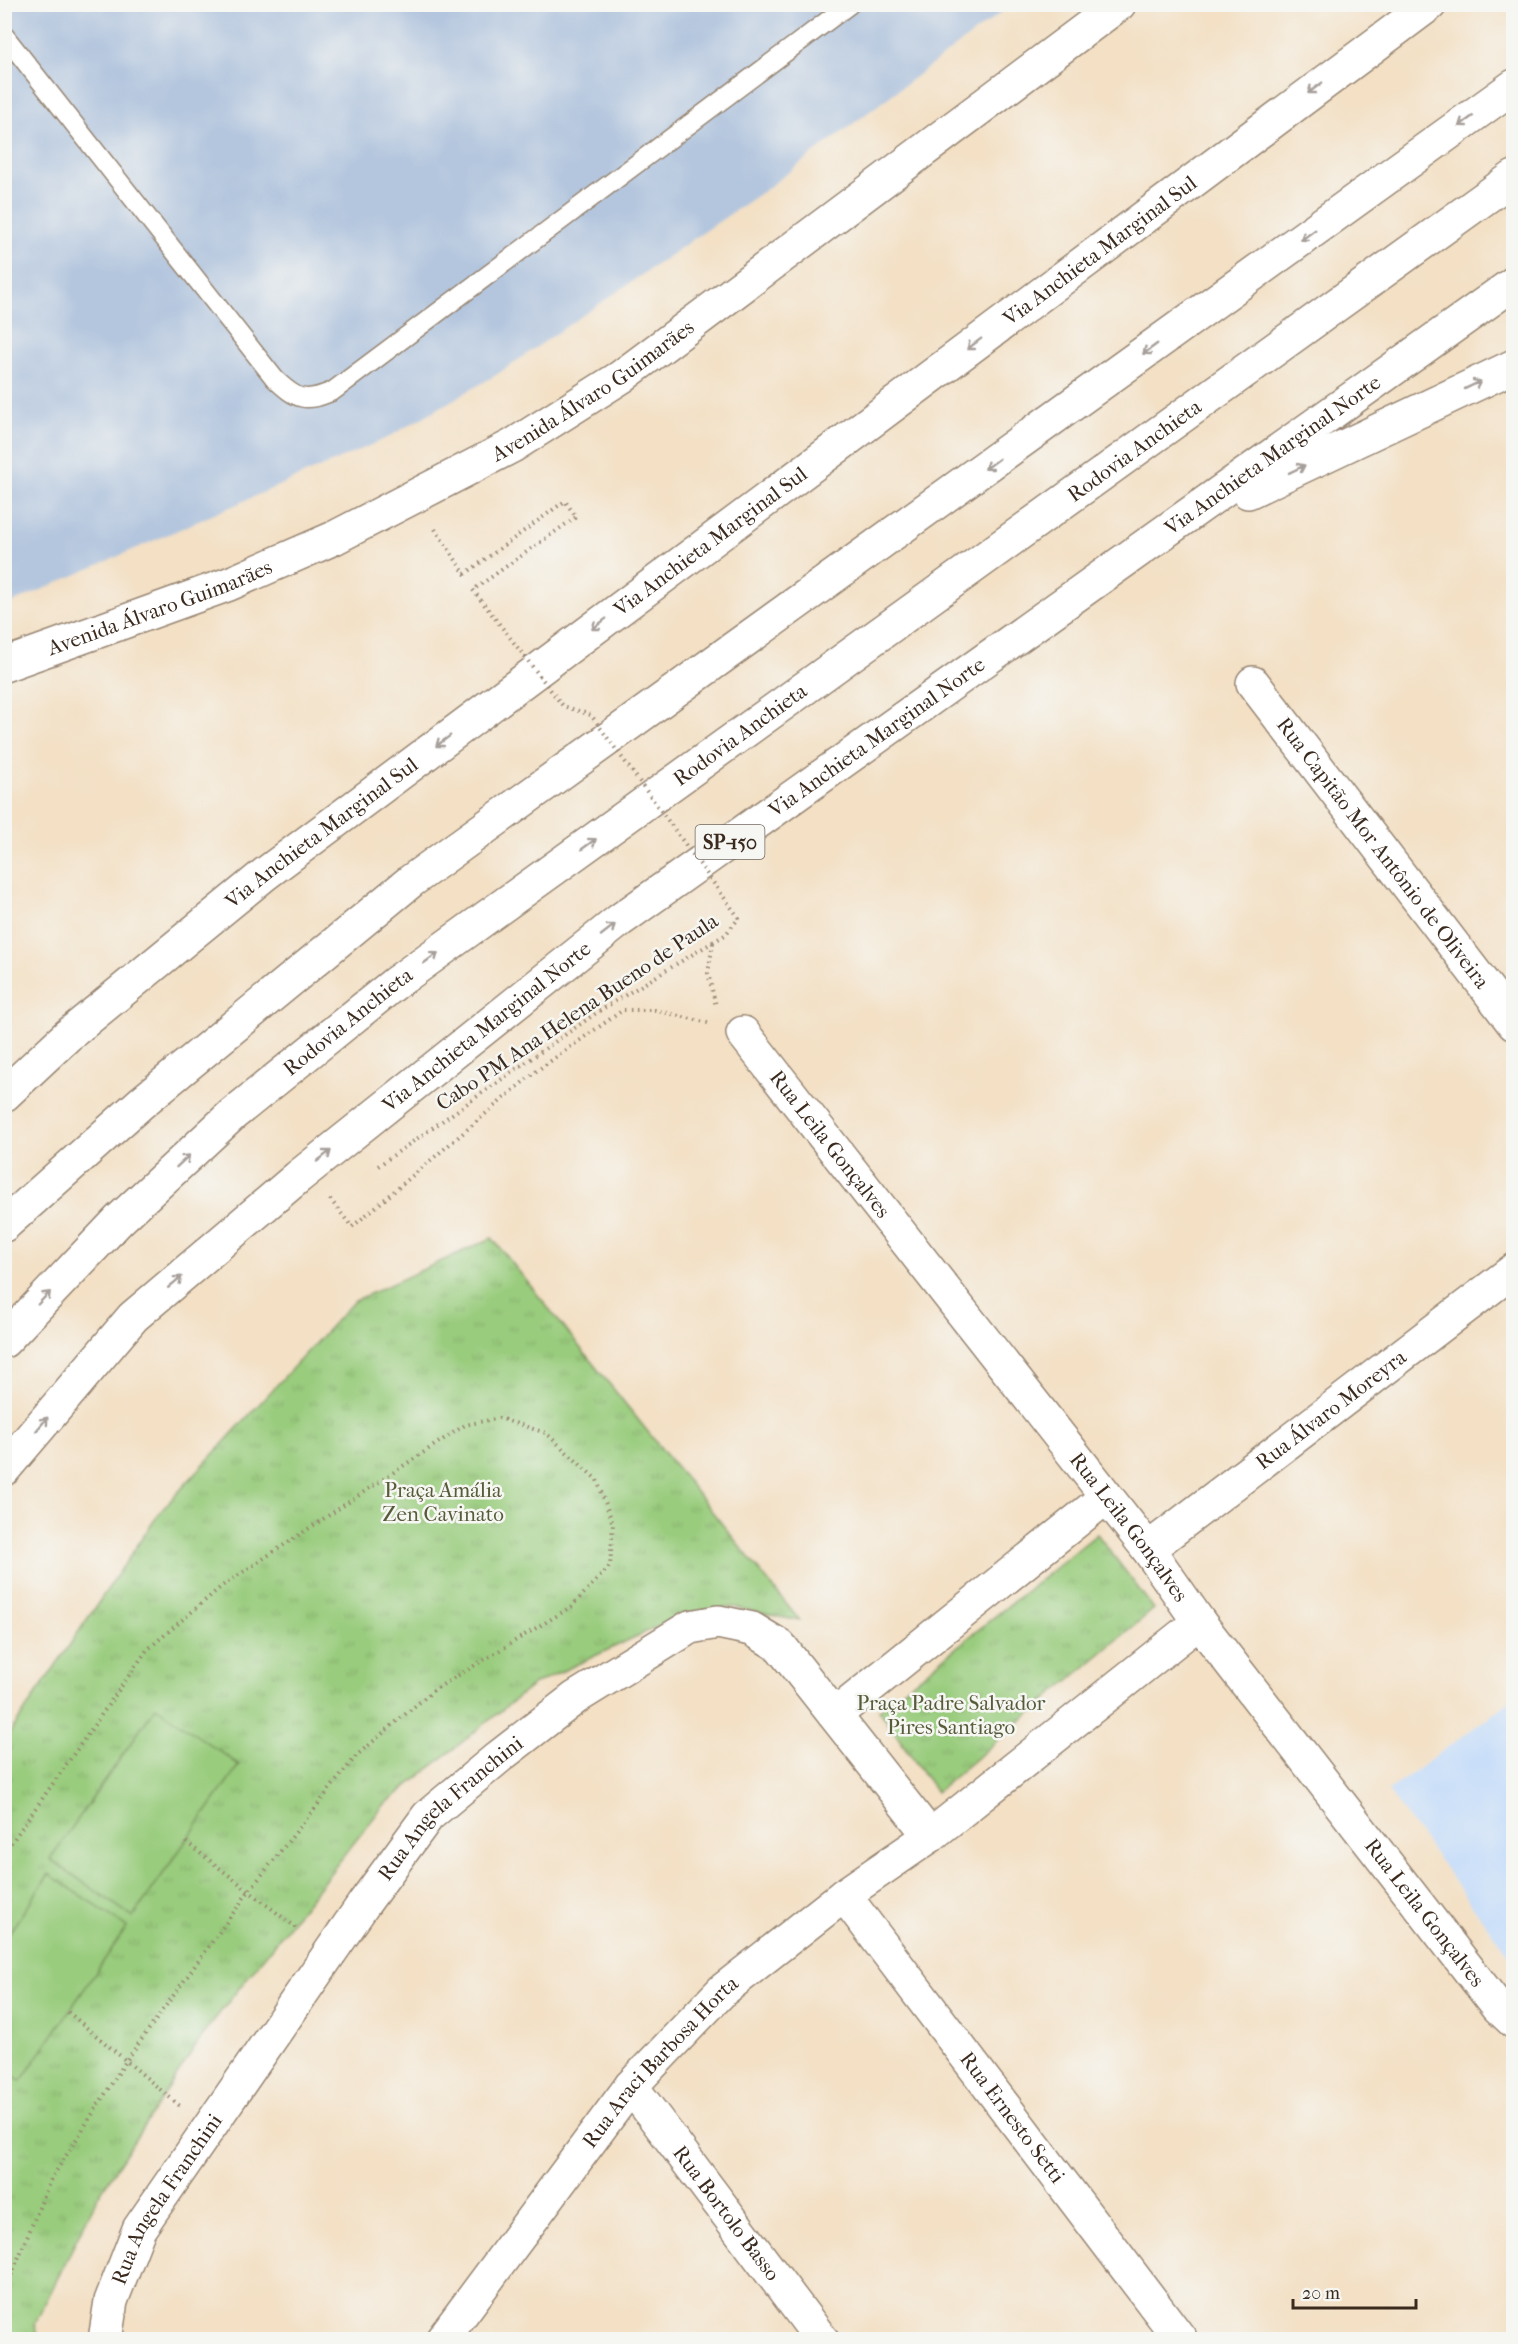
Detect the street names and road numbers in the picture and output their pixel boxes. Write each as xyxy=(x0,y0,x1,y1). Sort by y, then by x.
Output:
street label: Via Anchieta Marginal Sul xyxy=(998,171,1201,331)
street label: Avenida Álvaro Guimarães xyxy=(487,315,699,467)
street label: Via Anchieta Marginal Norte xyxy=(1159,370,1385,541)
street label: Rodovia Anchieta xyxy=(1063,394,1206,507)
street label: Via Anchieta Marginal Sul xyxy=(608,461,812,622)
street label: Avenida Álvaro Guimarães xyxy=(43,555,276,661)
street label: Via Anchieta Marginal Norte xyxy=(763,652,989,823)
street label: Rodovia Anchieta xyxy=(669,678,812,791)
street label: Rua Capitão Mor Antônio de Oliveira xyxy=(1272,713,1494,993)
street label: Via Anchieta Marginal Sul xyxy=(220,752,422,914)
road number: SP-150 xyxy=(696,825,764,859)
street label: Cabo PM Ana Helena Bueno de Paula xyxy=(432,908,723,1115)
street label: Via Anchieta Marginal Norte xyxy=(377,936,595,1117)
street label: Rodovia Anchieta xyxy=(278,963,417,1081)
street label: Rua Leila Gonçalves xyxy=(765,1065,895,1223)
street label: Rua Álvaro Moreyra xyxy=(1251,1345,1411,1474)
street label: Rua Leila Gonçalves xyxy=(1065,1448,1193,1606)
street label: Rua Angela Franchini xyxy=(373,1731,528,1885)
street label: Rua Leila Gonçalves xyxy=(1360,1834,1490,1992)
street label: Rua Araci Barbosa Horta xyxy=(577,1971,743,2152)
street label: Rua Ernesto Setti xyxy=(955,2047,1070,2188)
street label: Rua Angela Franchini xyxy=(107,2109,227,2288)
street label: Rua Bortolo Basso xyxy=(668,2141,785,2285)

